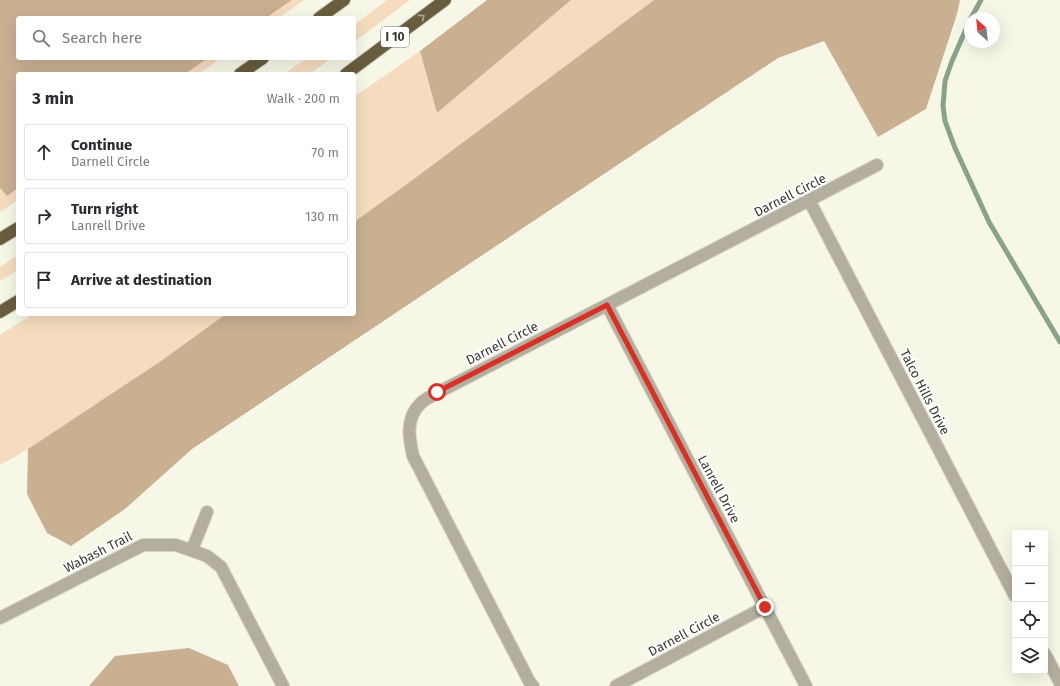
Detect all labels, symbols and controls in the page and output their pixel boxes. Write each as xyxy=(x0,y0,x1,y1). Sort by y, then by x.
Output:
north arrow xyxy=(964,12,1000,48)
one-way arrow xyxy=(418,14,425,22)
search box xyxy=(16,16,356,60)
icon: search xyxy=(30,27,52,49)
road number: I 10 xyxy=(381,27,409,47)
text: Search here xyxy=(62,29,142,47)
text: 3 min xyxy=(32,88,74,109)
text: Walk · 200 m xyxy=(267,91,340,106)
text: Continue xyxy=(71,136,132,154)
icon: ahead xyxy=(33,141,55,163)
text: 70 m xyxy=(312,145,339,160)
text: Darnell Circle xyxy=(71,154,150,169)
street label: Darnell Circle xyxy=(752,170,828,220)
text: Turn right xyxy=(71,200,138,218)
icon: right xyxy=(33,205,55,227)
text: 130 m xyxy=(305,209,339,224)
text: Lanrell Drive xyxy=(71,218,145,233)
icon: arrive xyxy=(33,269,55,291)
text: Arrive at destination xyxy=(71,271,212,289)
street label: Darnell Circle xyxy=(464,318,540,368)
street label: Talco Hills Drive xyxy=(897,347,953,437)
route start xyxy=(428,383,446,401)
street label: Lanrell Drive xyxy=(695,453,743,525)
street label: Wabash Trail xyxy=(61,528,135,576)
map controls xyxy=(1012,530,1048,674)
button: + xyxy=(1012,530,1048,566)
button: − xyxy=(1012,566,1048,602)
route end xyxy=(756,598,774,616)
button: locate xyxy=(1012,602,1048,638)
street label: Darnell Circle xyxy=(646,609,722,659)
button: layers xyxy=(1012,638,1048,674)

